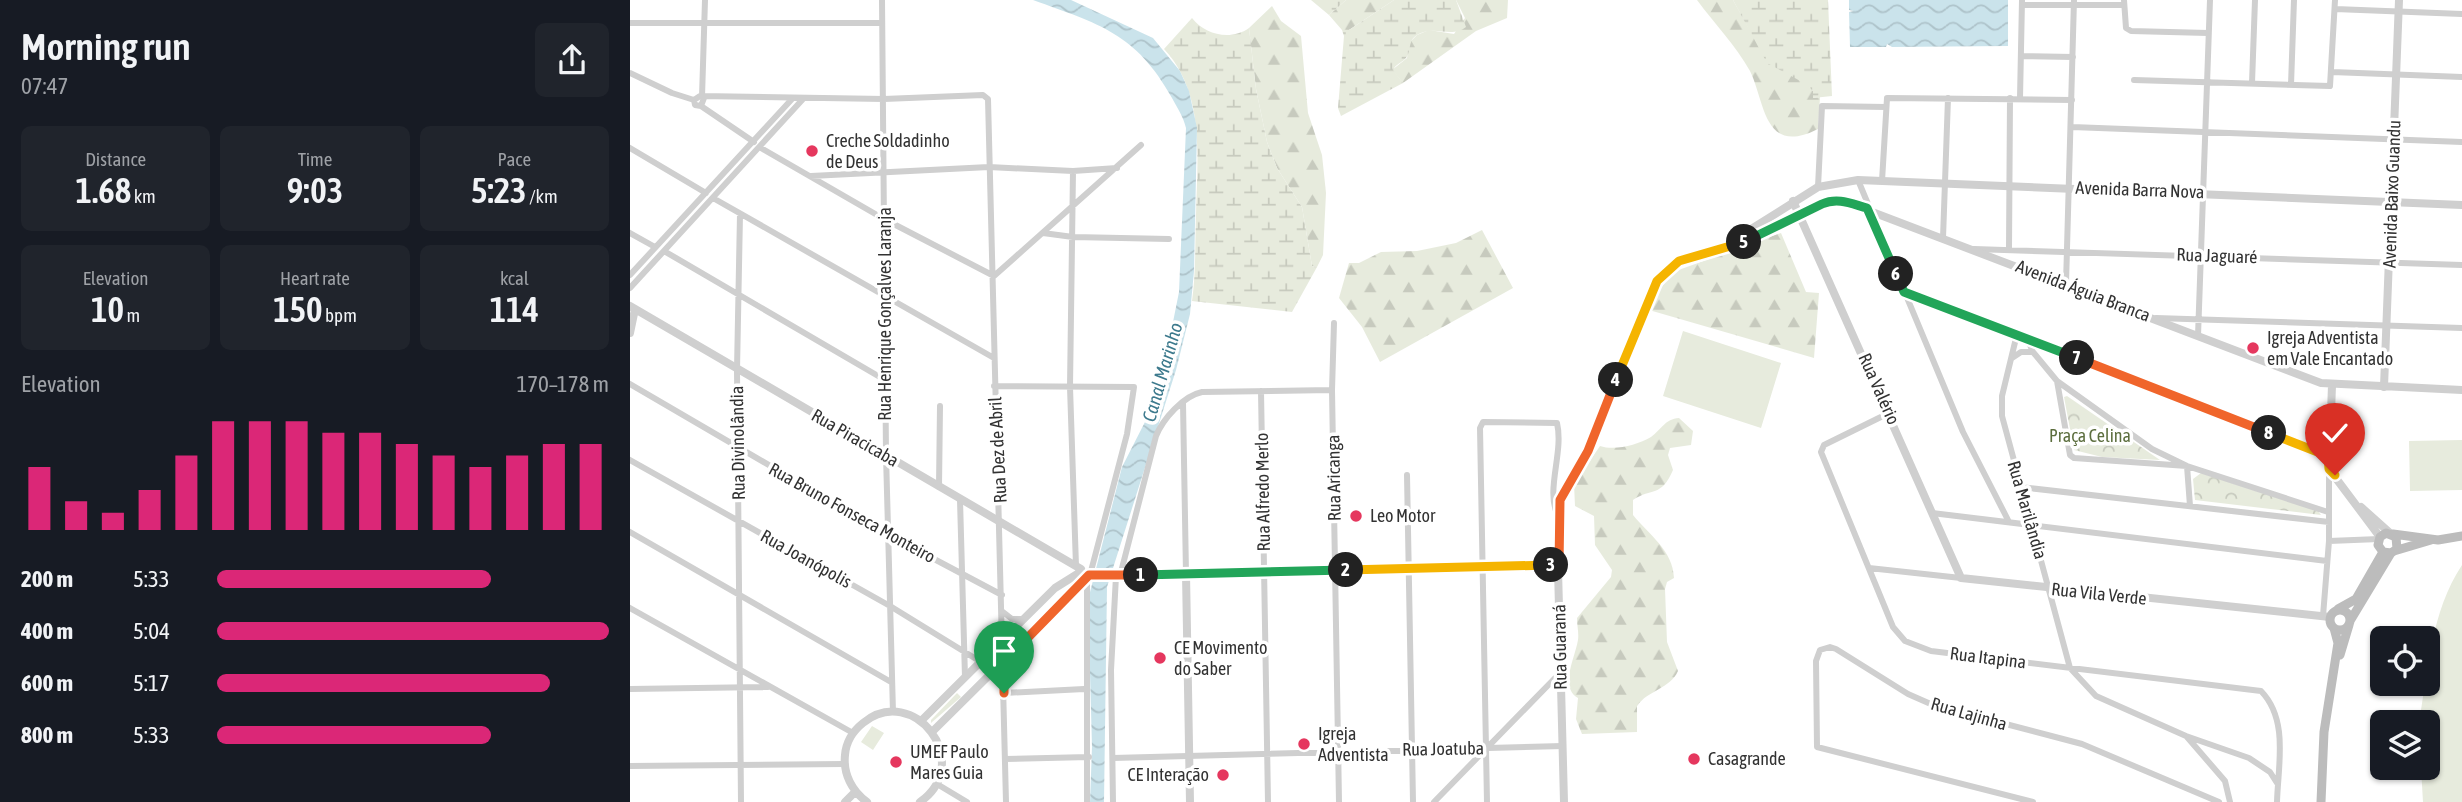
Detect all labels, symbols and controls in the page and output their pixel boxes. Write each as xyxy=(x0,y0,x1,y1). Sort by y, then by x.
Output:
button: share xyxy=(535,23,609,97)
text: Morning run xyxy=(21,25,191,68)
text: 07:47 xyxy=(21,73,68,99)
street label: Avenida Baixo Guandu xyxy=(2378,120,2405,268)
place label: Creche Soldadinho de Deus xyxy=(826,130,950,172)
marker: Creche Soldadinho de Deus xyxy=(804,143,820,159)
text: Distance xyxy=(85,148,146,170)
text: Time xyxy=(298,148,332,170)
text: Pace xyxy=(498,148,531,170)
text: 1.68 xyxy=(76,170,131,210)
text: 9:03 xyxy=(287,170,343,210)
text: 5:23 xyxy=(471,170,527,210)
street label: Avenida Barra Nova xyxy=(2075,177,2205,202)
text: km xyxy=(131,185,156,207)
text: /km xyxy=(527,185,558,207)
street label: Rua Henrique Gonçalves Laranja xyxy=(874,207,895,421)
pin: 5 xyxy=(1726,224,1762,260)
text: 5 xyxy=(1739,230,1748,252)
street label: Rua Jaguaré xyxy=(2176,244,2258,267)
street label: Avenida Águia Branca xyxy=(2013,255,2153,326)
pin: 6 xyxy=(1878,256,1914,292)
text: 6 xyxy=(1891,262,1900,284)
text: Elevation xyxy=(83,267,149,289)
text: Heart rate xyxy=(280,267,350,289)
text: kcal xyxy=(500,267,529,289)
text: 10 xyxy=(91,289,124,329)
text: 150 xyxy=(273,289,323,329)
text: 114 xyxy=(490,289,539,329)
text: m xyxy=(124,304,140,326)
text: bpm xyxy=(323,304,357,326)
water label: Canal Marinho xyxy=(1137,320,1187,424)
place label: Igreja Adventista em Vale Encantado xyxy=(2267,327,2393,369)
pin: 7 xyxy=(2060,340,2094,376)
marker: Igreja Adventista em Vale Encantado xyxy=(2245,340,2261,356)
text: 7 xyxy=(2072,346,2081,368)
street label: Rua Valério xyxy=(1854,350,1904,428)
pin: 4 xyxy=(1598,362,1634,398)
text: 4 xyxy=(1611,368,1620,390)
text: Elevation xyxy=(21,371,101,397)
text: 170–178 m xyxy=(516,371,609,397)
street label: Rua Divinolândia xyxy=(726,386,749,500)
street label: Rua Dez de Abril xyxy=(984,396,1011,504)
pin xyxy=(2305,403,2365,475)
street label: Rua Piracicaba xyxy=(808,404,903,471)
icon: check xyxy=(2316,414,2354,452)
pin: 8 xyxy=(2252,416,2286,450)
text: 8 xyxy=(2264,421,2273,443)
park label: Praça Celina xyxy=(2049,425,2131,446)
street label: Rua Alfredo Merlo xyxy=(1251,433,1274,551)
street label: Rua Aricanga xyxy=(1322,435,1345,521)
street label: Rua Bruno Fonseca Monteiro xyxy=(765,458,939,567)
street label: Rua Marilândia xyxy=(2003,458,2052,561)
place label: Leo Motor xyxy=(1370,505,1436,526)
marker: Leo Motor xyxy=(1348,508,1364,524)
street label: Rua Joanópolis xyxy=(757,525,855,592)
pin: 3 xyxy=(1534,548,1569,582)
pin: 2 xyxy=(1328,552,1364,588)
text: 3 xyxy=(1546,553,1555,575)
pin: 1 xyxy=(1124,558,1158,592)
text: 2 xyxy=(1341,558,1350,580)
text: 1 xyxy=(1136,563,1145,585)
text: 200 m xyxy=(21,566,73,592)
text: 5:33 xyxy=(133,566,170,592)
street label: Rua Vila Verde xyxy=(2050,578,2148,609)
street label: Rua Guaraná xyxy=(1548,604,1571,690)
text: 400 m xyxy=(21,618,73,644)
text: 5:04 xyxy=(133,618,170,644)
pin xyxy=(974,621,1034,693)
map controls xyxy=(2370,626,2440,780)
button: locate xyxy=(2370,626,2440,696)
icon: arrive xyxy=(985,632,1023,670)
place label: CE Movimento do Saber xyxy=(1174,637,1267,679)
street label: Rua Itapina xyxy=(1949,642,2027,673)
marker: CE Movimento do Saber xyxy=(1152,650,1168,666)
text: 600 m xyxy=(21,670,73,696)
text: 5:17 xyxy=(133,670,170,696)
street label: Rua Lajinha xyxy=(1929,693,2010,734)
button: layers xyxy=(2370,710,2440,780)
text: 800 m xyxy=(21,722,73,748)
text: 5:33 xyxy=(133,722,170,748)
place label: Igreja Adventista xyxy=(1318,723,1389,765)
marker: Igreja Adventista xyxy=(1296,736,1312,752)
street label: Rua Joatuba xyxy=(1402,737,1484,760)
place label: UMEF Paulo Mares Guia xyxy=(910,741,989,783)
place label: Casagrande xyxy=(1708,748,1786,769)
marker: Casagrande xyxy=(1686,751,1702,767)
marker: UMEF Paulo Mares Guia xyxy=(888,754,904,770)
place label: CE Interação xyxy=(1127,764,1209,785)
marker: CE Interação xyxy=(1215,767,1231,783)

